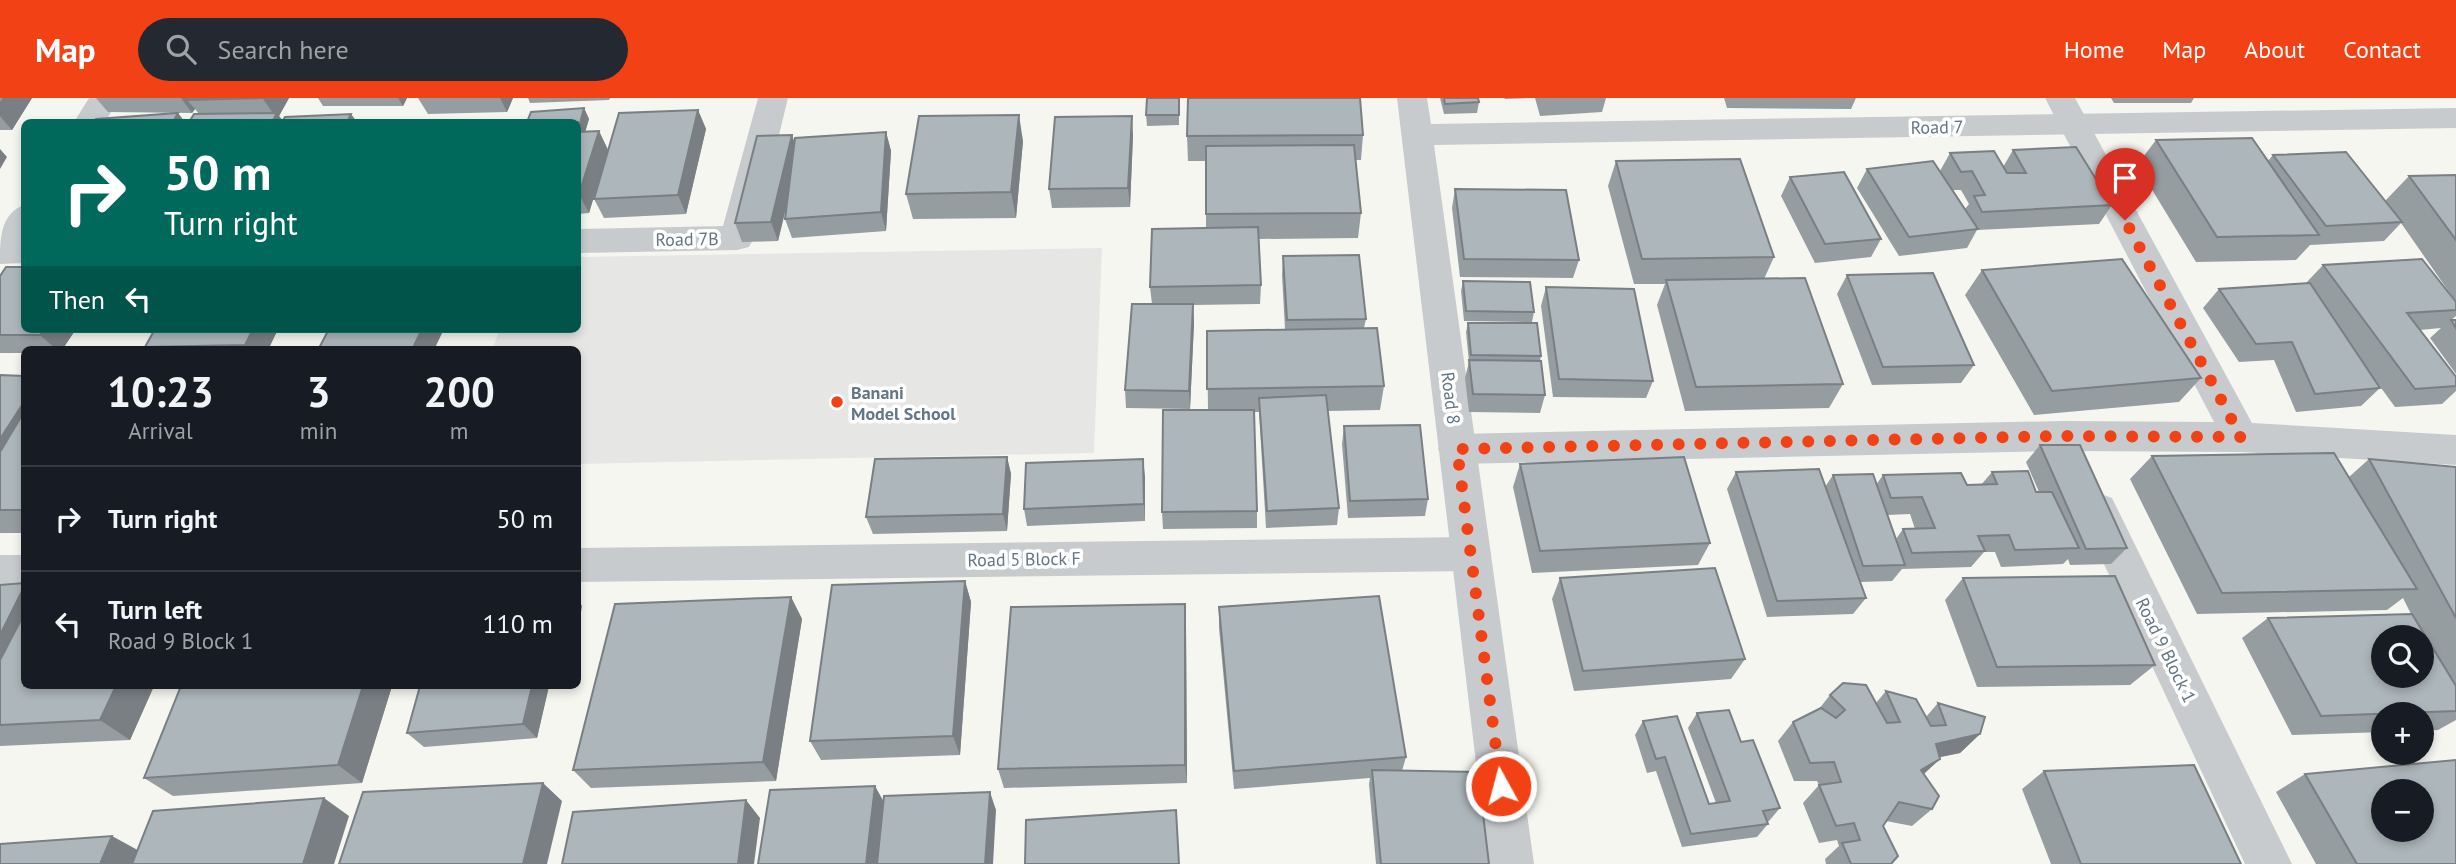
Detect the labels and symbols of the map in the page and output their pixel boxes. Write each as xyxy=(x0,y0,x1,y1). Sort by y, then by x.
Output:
street label: Road 7 xyxy=(1910,115,1964,139)
pin xyxy=(2095,148,2155,220)
street label: Road 7B xyxy=(655,227,719,251)
street label: Road 8 xyxy=(1436,370,1466,426)
place label: Banani Model School xyxy=(851,381,956,425)
marker: Banani Model School xyxy=(829,394,845,410)
street label: Road 5 Block F xyxy=(967,547,1081,571)
street label: Road 9 Block 1 xyxy=(2131,594,2201,706)
position arrow xyxy=(1464,749,1538,823)

